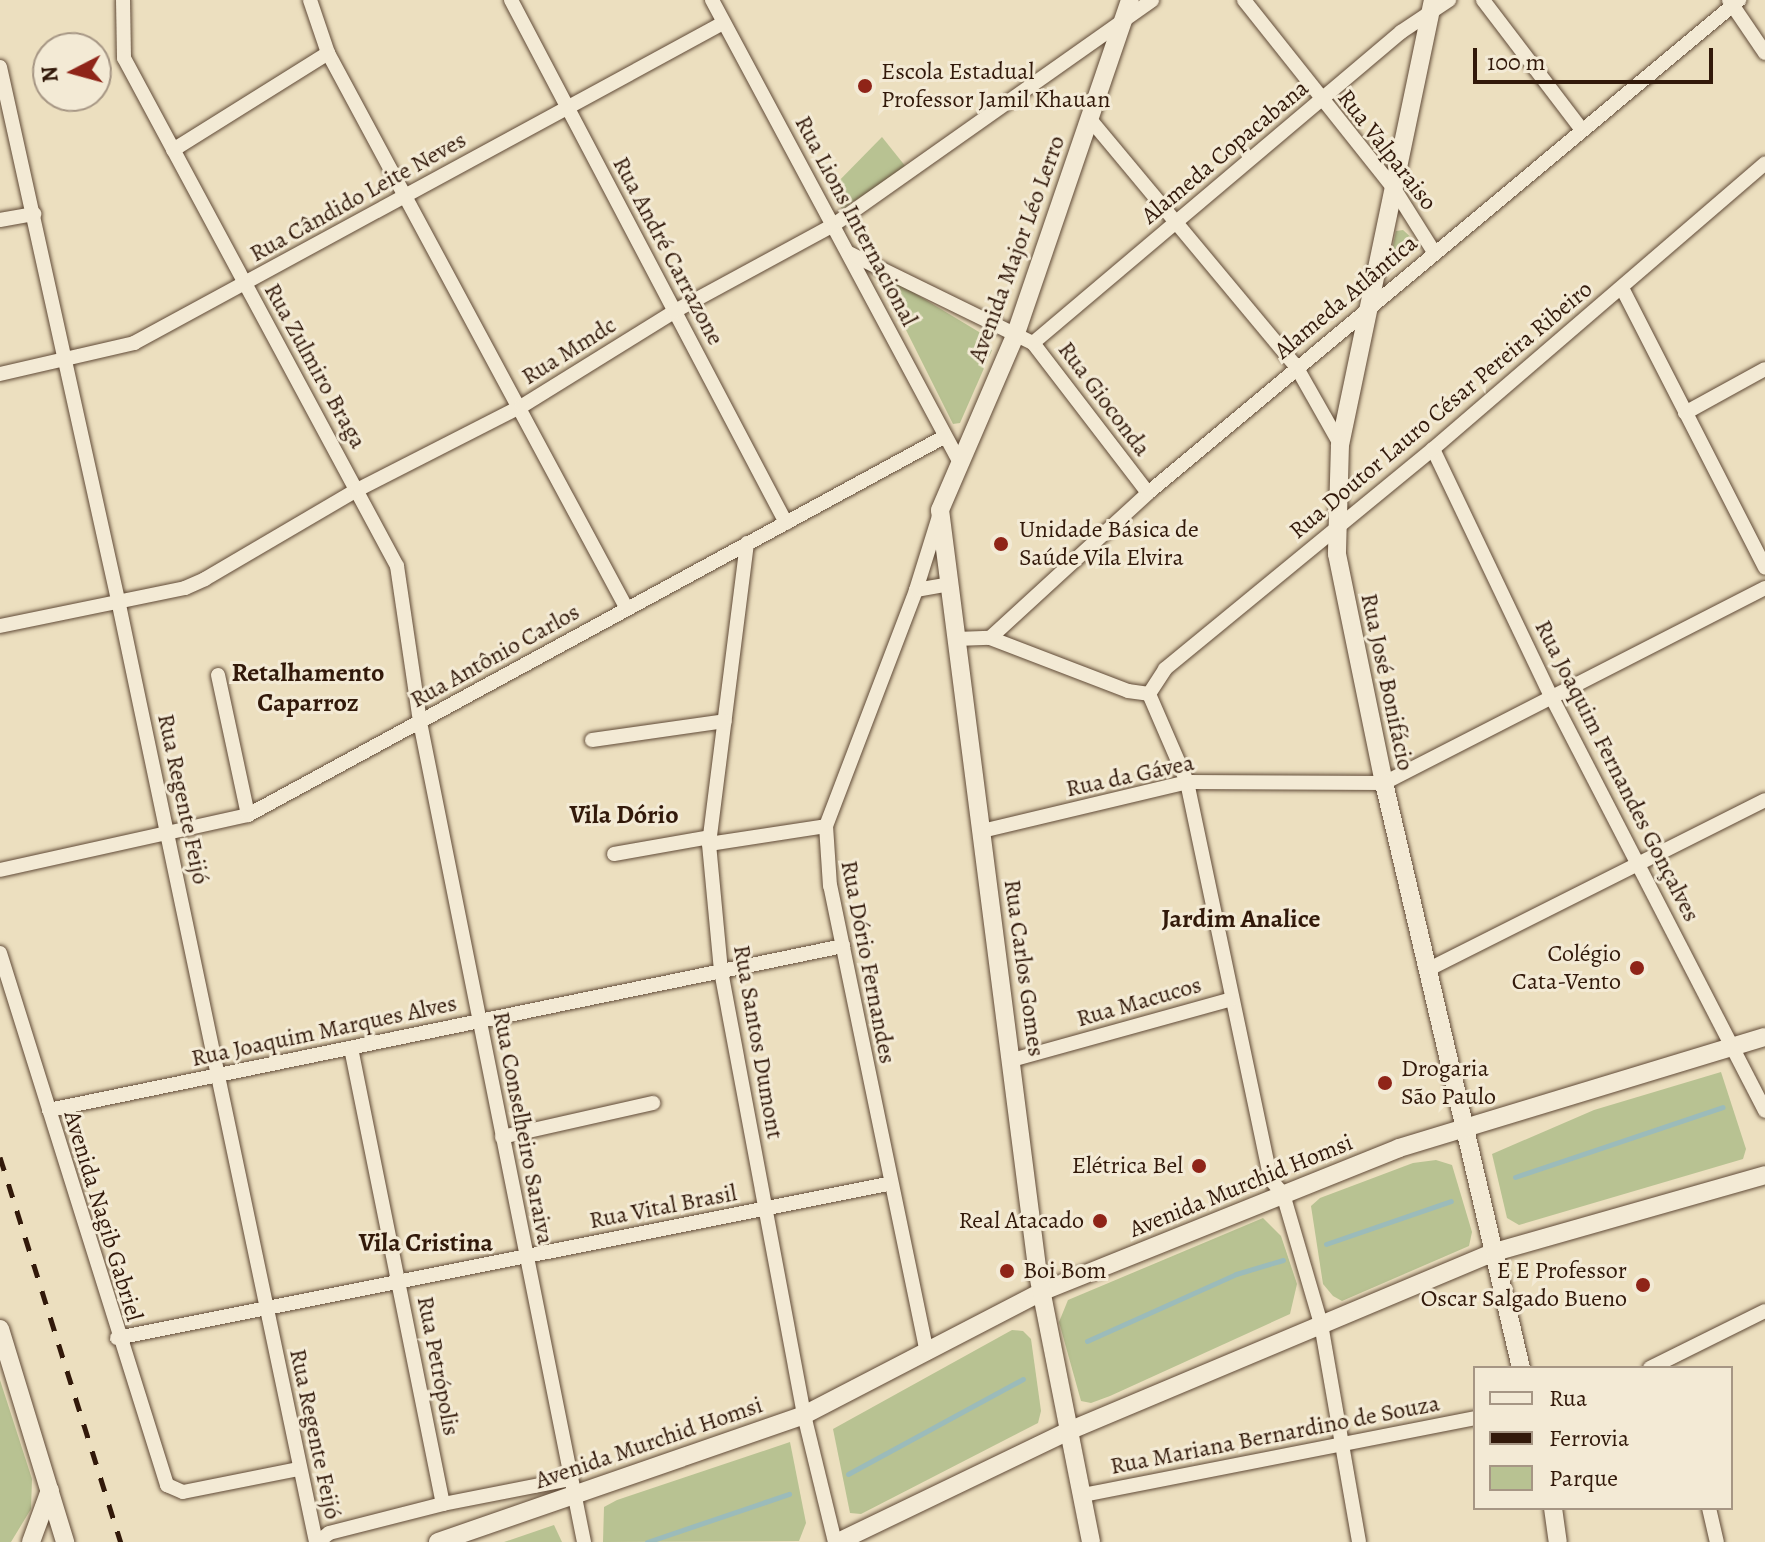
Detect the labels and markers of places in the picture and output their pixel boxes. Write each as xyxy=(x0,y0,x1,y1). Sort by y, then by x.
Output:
place label: Escola Estadual Professor Jamil Khauan xyxy=(881,58,1110,114)
marker: Escola Estadual Professor Jamil Khauan xyxy=(856,77,874,95)
place label: Unidade Básica de Saúde Vila Elvira xyxy=(1019,516,1199,572)
marker: Unidade Básica de Saúde Vila Elvira xyxy=(990,533,1012,555)
place label: Colégio Cata-Vento xyxy=(1512,940,1621,996)
marker: Colégio Cata-Vento xyxy=(1628,959,1646,977)
place label: Drogaria São Paulo xyxy=(1401,1055,1496,1111)
marker: Drogaria São Paulo xyxy=(1376,1074,1394,1092)
place label: Elétrica Bel xyxy=(1072,1152,1183,1180)
marker: Elétrica Bel xyxy=(1190,1157,1208,1175)
place label: Real Atacado xyxy=(958,1207,1084,1235)
marker: Real Atacado xyxy=(1091,1212,1109,1230)
place label: Boi Bom xyxy=(1023,1257,1107,1285)
place label: E E Professor Oscar Salgado Bueno xyxy=(1421,1257,1627,1313)
marker: Boi Bom xyxy=(998,1262,1016,1280)
marker: E E Professor Oscar Salgado Bueno xyxy=(1634,1276,1652,1294)

